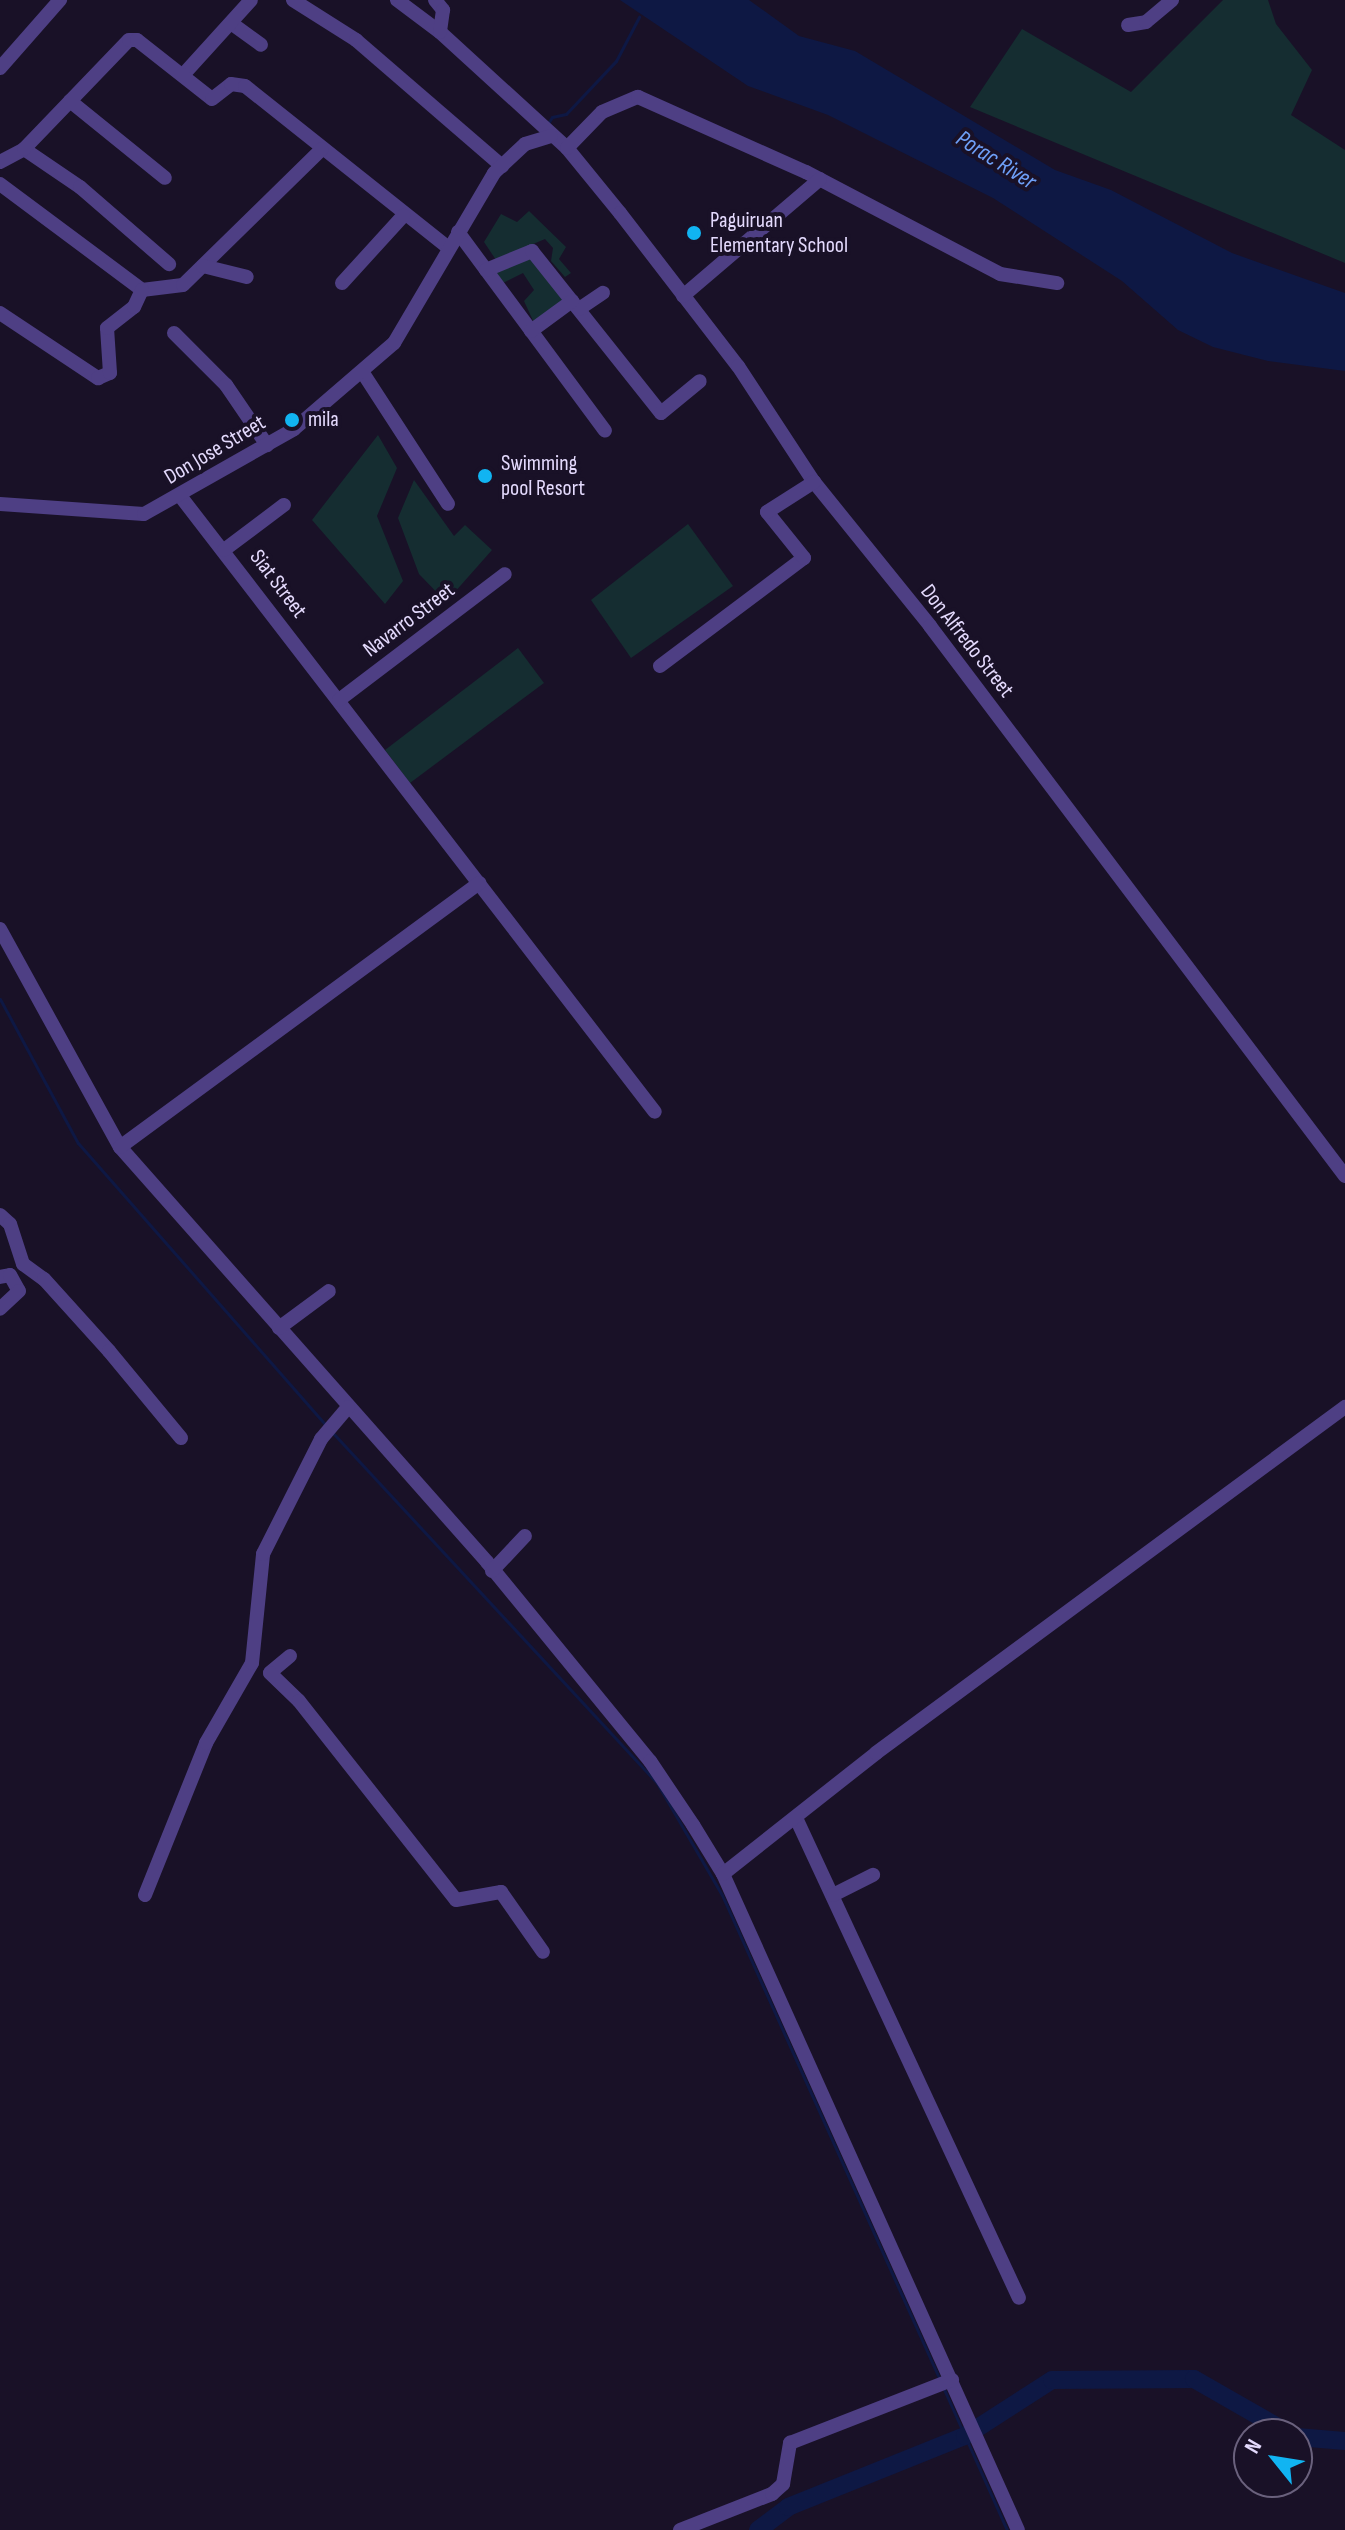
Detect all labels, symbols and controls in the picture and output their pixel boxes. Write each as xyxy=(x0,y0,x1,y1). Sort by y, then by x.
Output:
water label: Porac River xyxy=(951,124,1041,196)
place label: Paguiruan Elementary School xyxy=(710,207,848,258)
marker: Paguiruan Elementary School xyxy=(685,224,703,242)
place label: mila xyxy=(308,407,339,433)
street label: Don Jose Street xyxy=(160,410,270,490)
marker: mila xyxy=(283,411,301,429)
place label: Swimming pool Resort xyxy=(501,450,585,502)
marker: Swimming pool Resort xyxy=(476,467,494,485)
street label: Siat Street xyxy=(244,545,312,623)
street label: Navarro Street xyxy=(358,577,460,663)
street label: Don Alfredo Street xyxy=(915,579,1019,703)
north arrow xyxy=(1233,2418,1313,2498)
text: N xyxy=(1239,2435,1268,2459)

